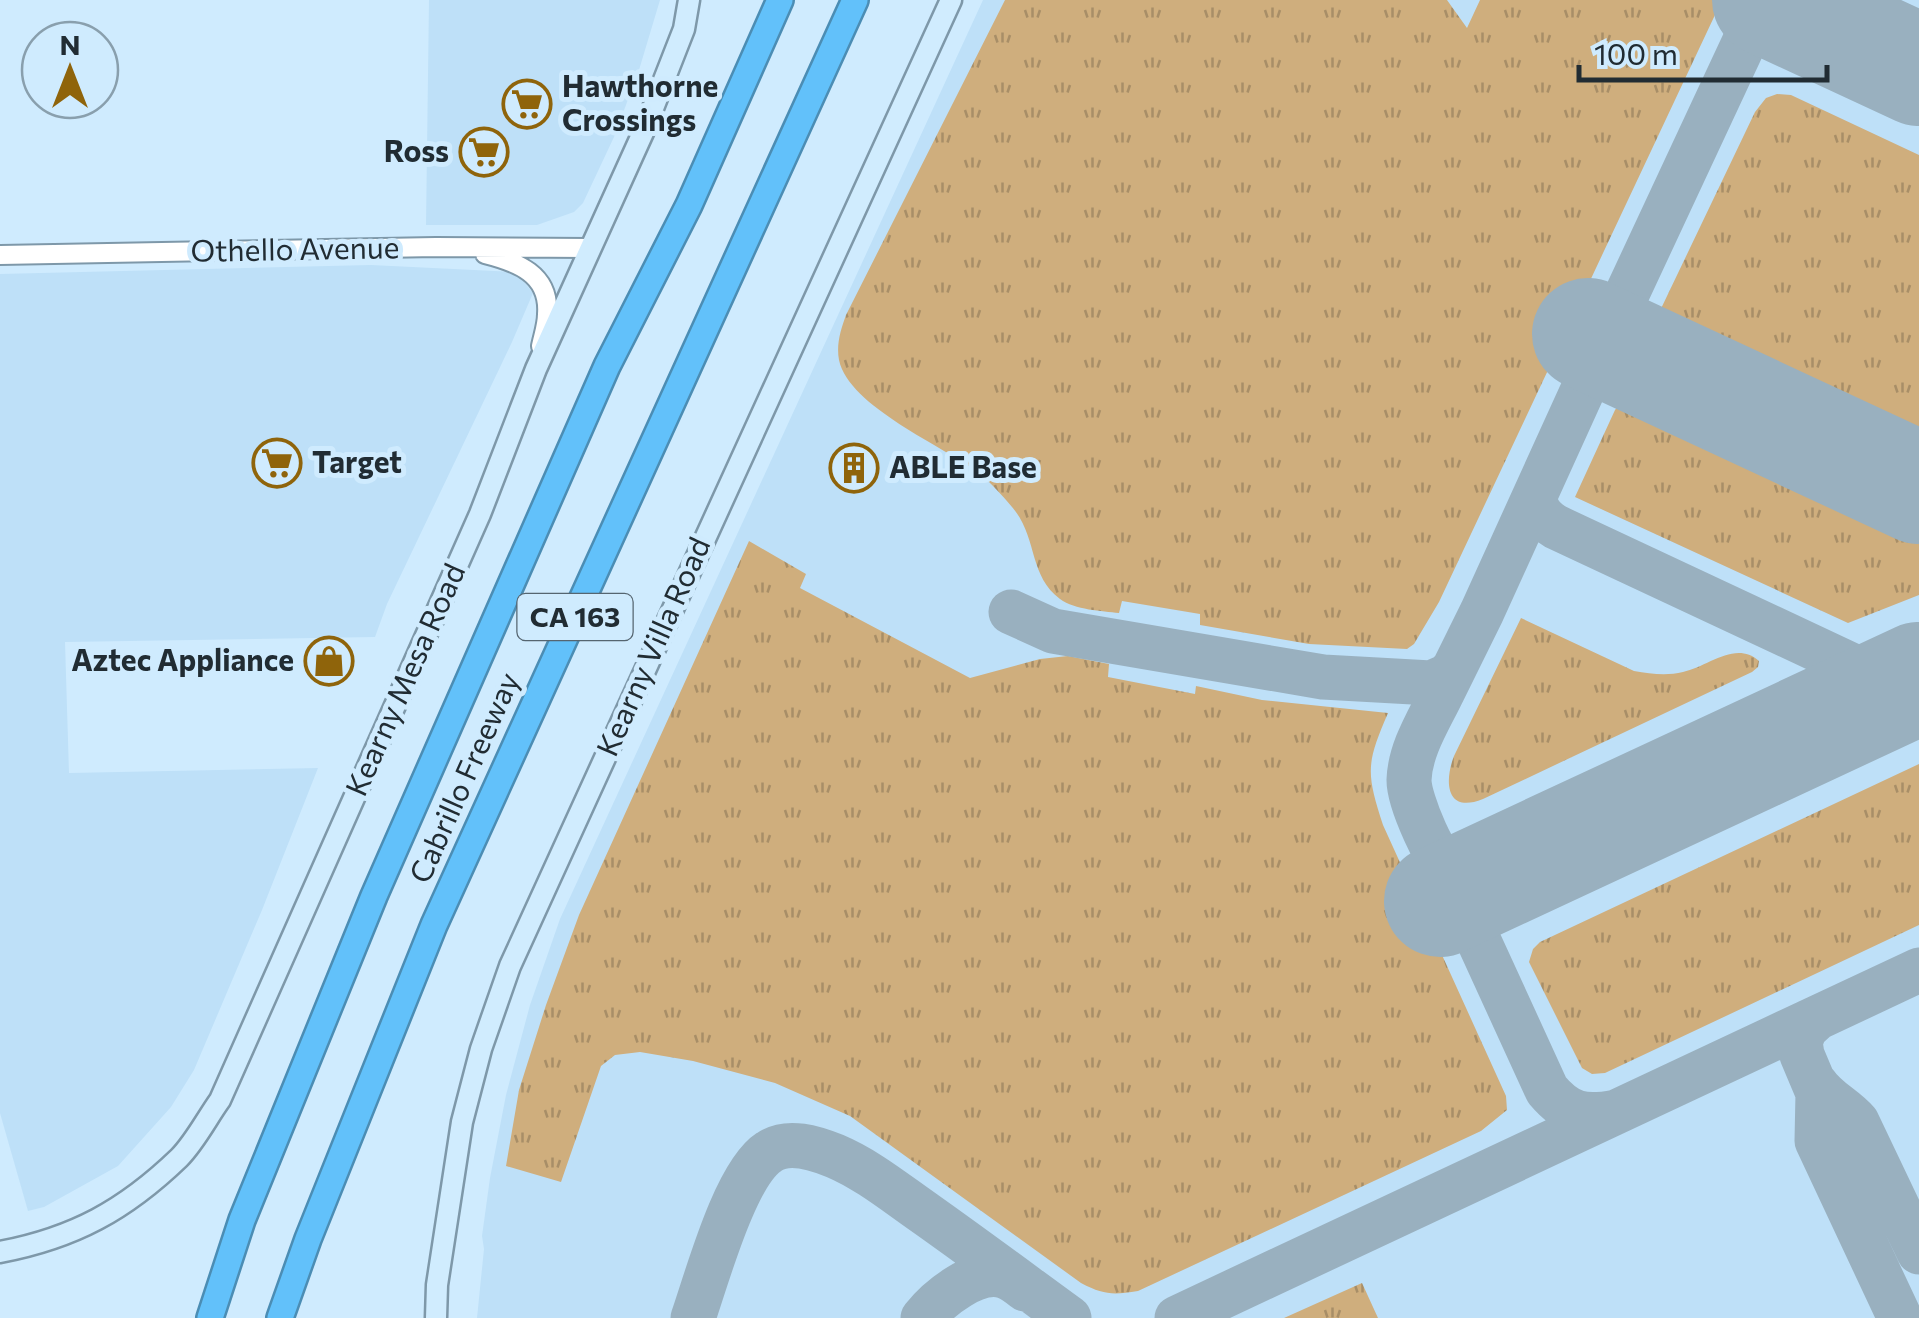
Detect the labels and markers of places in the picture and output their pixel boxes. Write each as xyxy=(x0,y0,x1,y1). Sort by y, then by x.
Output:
place label: Hawthorne Crossings xyxy=(562,66,718,137)
supermarket icon: Hawthorne Crossings xyxy=(501,78,553,130)
supermarket icon: Ross xyxy=(458,126,510,178)
place label: Ross xyxy=(384,131,449,168)
supermarket icon: Target xyxy=(251,437,303,489)
place label: Target xyxy=(312,442,402,479)
building icon: ABLE Base xyxy=(828,442,880,494)
place label: ABLE Base xyxy=(889,447,1037,484)
shop icon: Aztec Appliance xyxy=(303,635,355,687)
place label: Aztec Appliance xyxy=(71,640,294,677)

